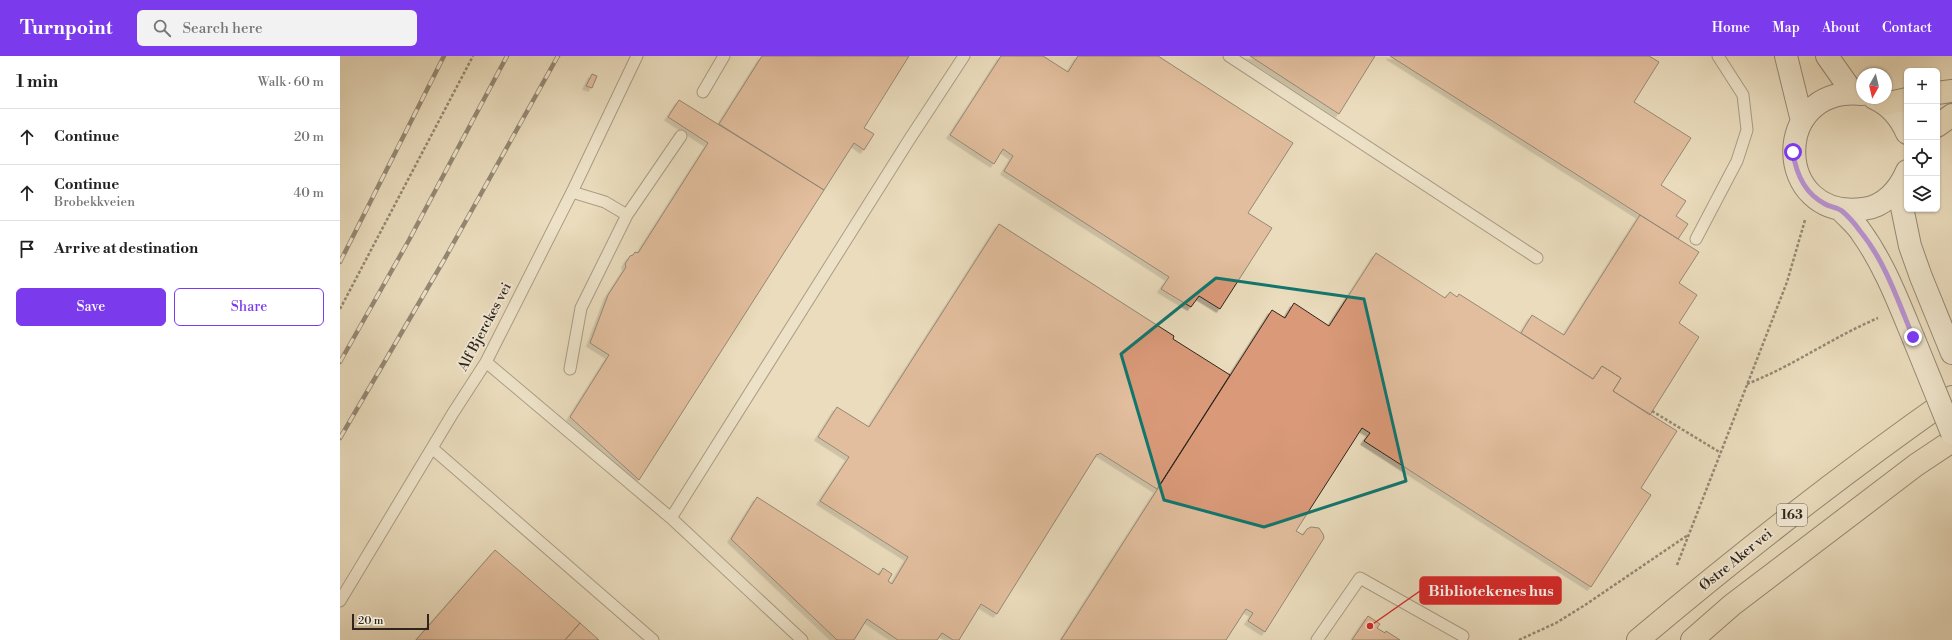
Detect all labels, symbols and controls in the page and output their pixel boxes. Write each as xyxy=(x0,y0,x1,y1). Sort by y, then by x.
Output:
search box xyxy=(137,10,417,46)
text: Turnpoint xyxy=(20,16,113,40)
icon: search xyxy=(151,17,173,39)
text: Search here xyxy=(183,19,263,38)
text: Home xyxy=(1712,19,1750,37)
text: Map xyxy=(1772,19,1800,37)
text: About xyxy=(1822,19,1860,37)
text: Contact xyxy=(1882,19,1932,37)
north arrow xyxy=(1856,68,1892,104)
map controls xyxy=(1904,68,1940,212)
button: + xyxy=(1904,68,1940,104)
text: 1 min xyxy=(16,71,58,93)
text: Walk · 60 m xyxy=(258,74,324,90)
button: − xyxy=(1904,104,1940,140)
icon: ahead xyxy=(16,126,38,148)
text: Continue xyxy=(54,127,119,146)
text: 20 m xyxy=(294,129,324,145)
button: locate xyxy=(1904,140,1940,176)
route start xyxy=(1784,143,1802,161)
text: Continue xyxy=(54,175,119,194)
button: layers xyxy=(1904,176,1940,212)
icon: ahead xyxy=(16,182,38,204)
text: 40 m xyxy=(294,185,324,201)
text: Brobekkveien xyxy=(54,194,135,210)
icon: arrive xyxy=(16,238,38,260)
text: Arrive at destination xyxy=(54,239,198,258)
street label: Alf Bjerckes vei xyxy=(454,279,516,375)
button: Save xyxy=(16,288,166,326)
button: Share xyxy=(174,288,324,326)
route end xyxy=(1904,328,1922,346)
road number: 163 xyxy=(1777,504,1807,526)
street label: Østre Aker vei xyxy=(1696,525,1776,595)
callout: Bibliotekenes hus xyxy=(1420,577,1561,604)
text: Bibliotekenes hus xyxy=(1428,582,1554,601)
scale bar xyxy=(352,612,429,631)
text: 20 m xyxy=(358,614,383,628)

